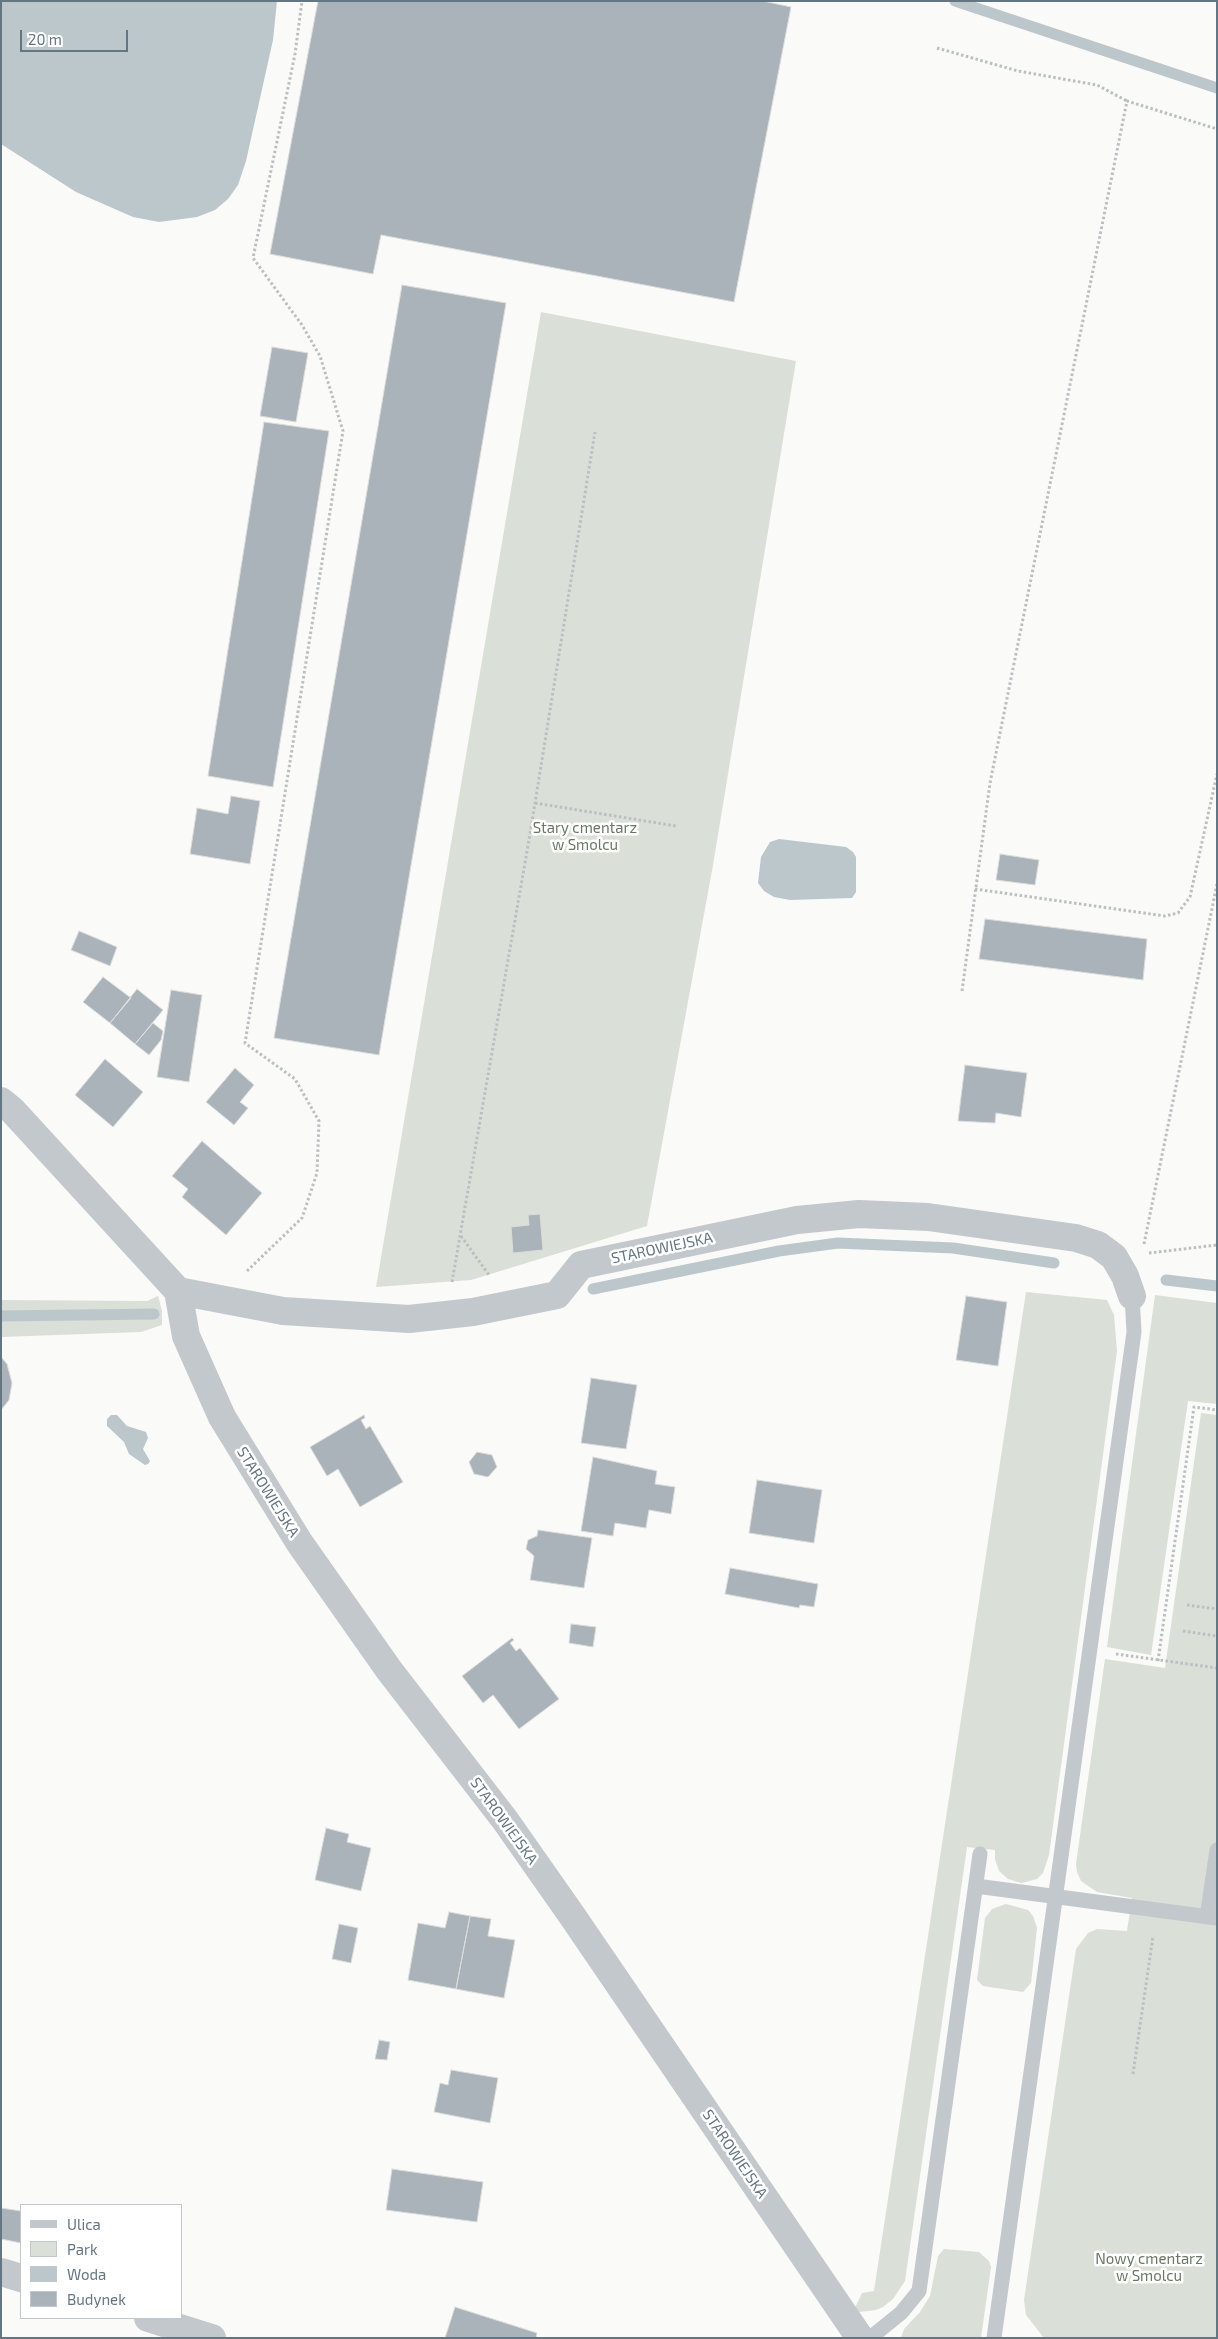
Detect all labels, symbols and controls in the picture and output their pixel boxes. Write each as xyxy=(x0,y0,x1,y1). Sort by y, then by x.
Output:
scale bar xyxy=(22,20,130,52)
text: 20 m xyxy=(28,30,62,48)
park label: Stary cmentarz w Smolcu xyxy=(533,819,637,854)
street label: STAROWIEJSKA xyxy=(610,1228,714,1268)
street label: STAROWIEJSKA xyxy=(233,1444,303,1540)
street label: STAROWIEJSKA xyxy=(466,1774,542,1868)
street label: STAROWIEJSKA xyxy=(699,2106,771,2202)
legend xyxy=(20,2204,182,2319)
text: Ulica xyxy=(67,2215,101,2233)
text: Park xyxy=(67,2240,98,2258)
park label: Nowy cmentarz w Smolcu xyxy=(1095,2250,1203,2285)
text: Woda xyxy=(67,2265,106,2283)
text: Budynek xyxy=(67,2290,126,2308)

